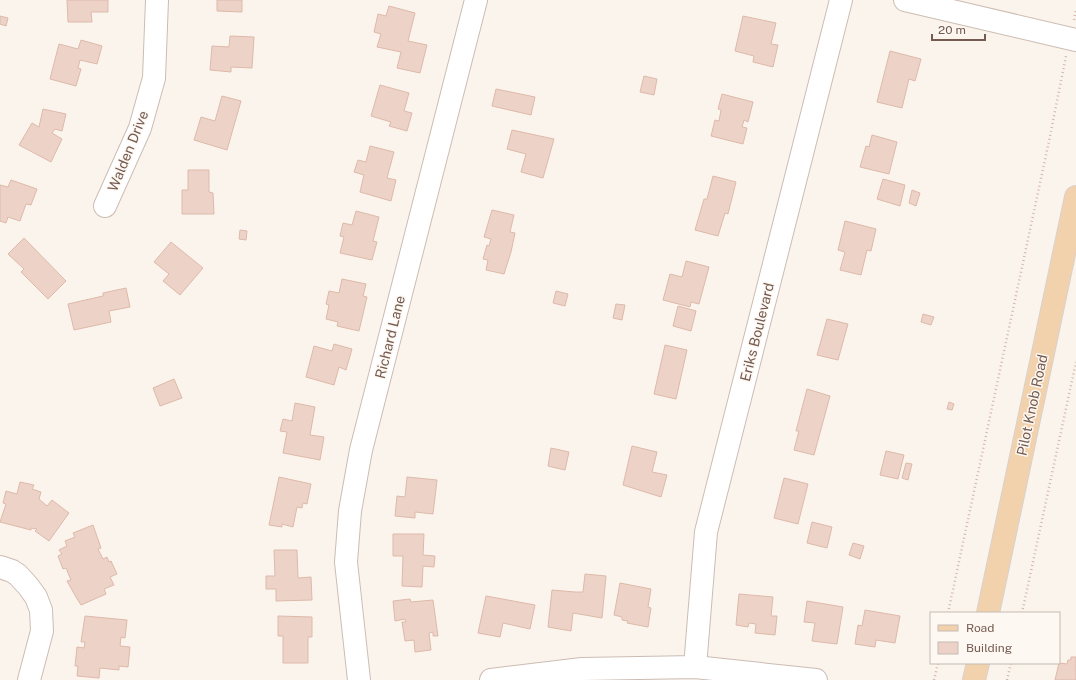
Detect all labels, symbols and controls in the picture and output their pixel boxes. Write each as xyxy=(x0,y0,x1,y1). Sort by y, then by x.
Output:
scale bar xyxy=(932,16,985,42)
text: 20 m xyxy=(938,23,966,37)
street label: Walden Drive xyxy=(105,108,151,194)
street label: Eriks Boulevard xyxy=(737,281,777,383)
street label: Richard Lane xyxy=(372,294,408,380)
street label: Pilot Knob Road xyxy=(1013,353,1051,457)
legend xyxy=(930,612,1060,664)
text: Road xyxy=(966,621,994,635)
text: Building xyxy=(966,641,1012,655)

